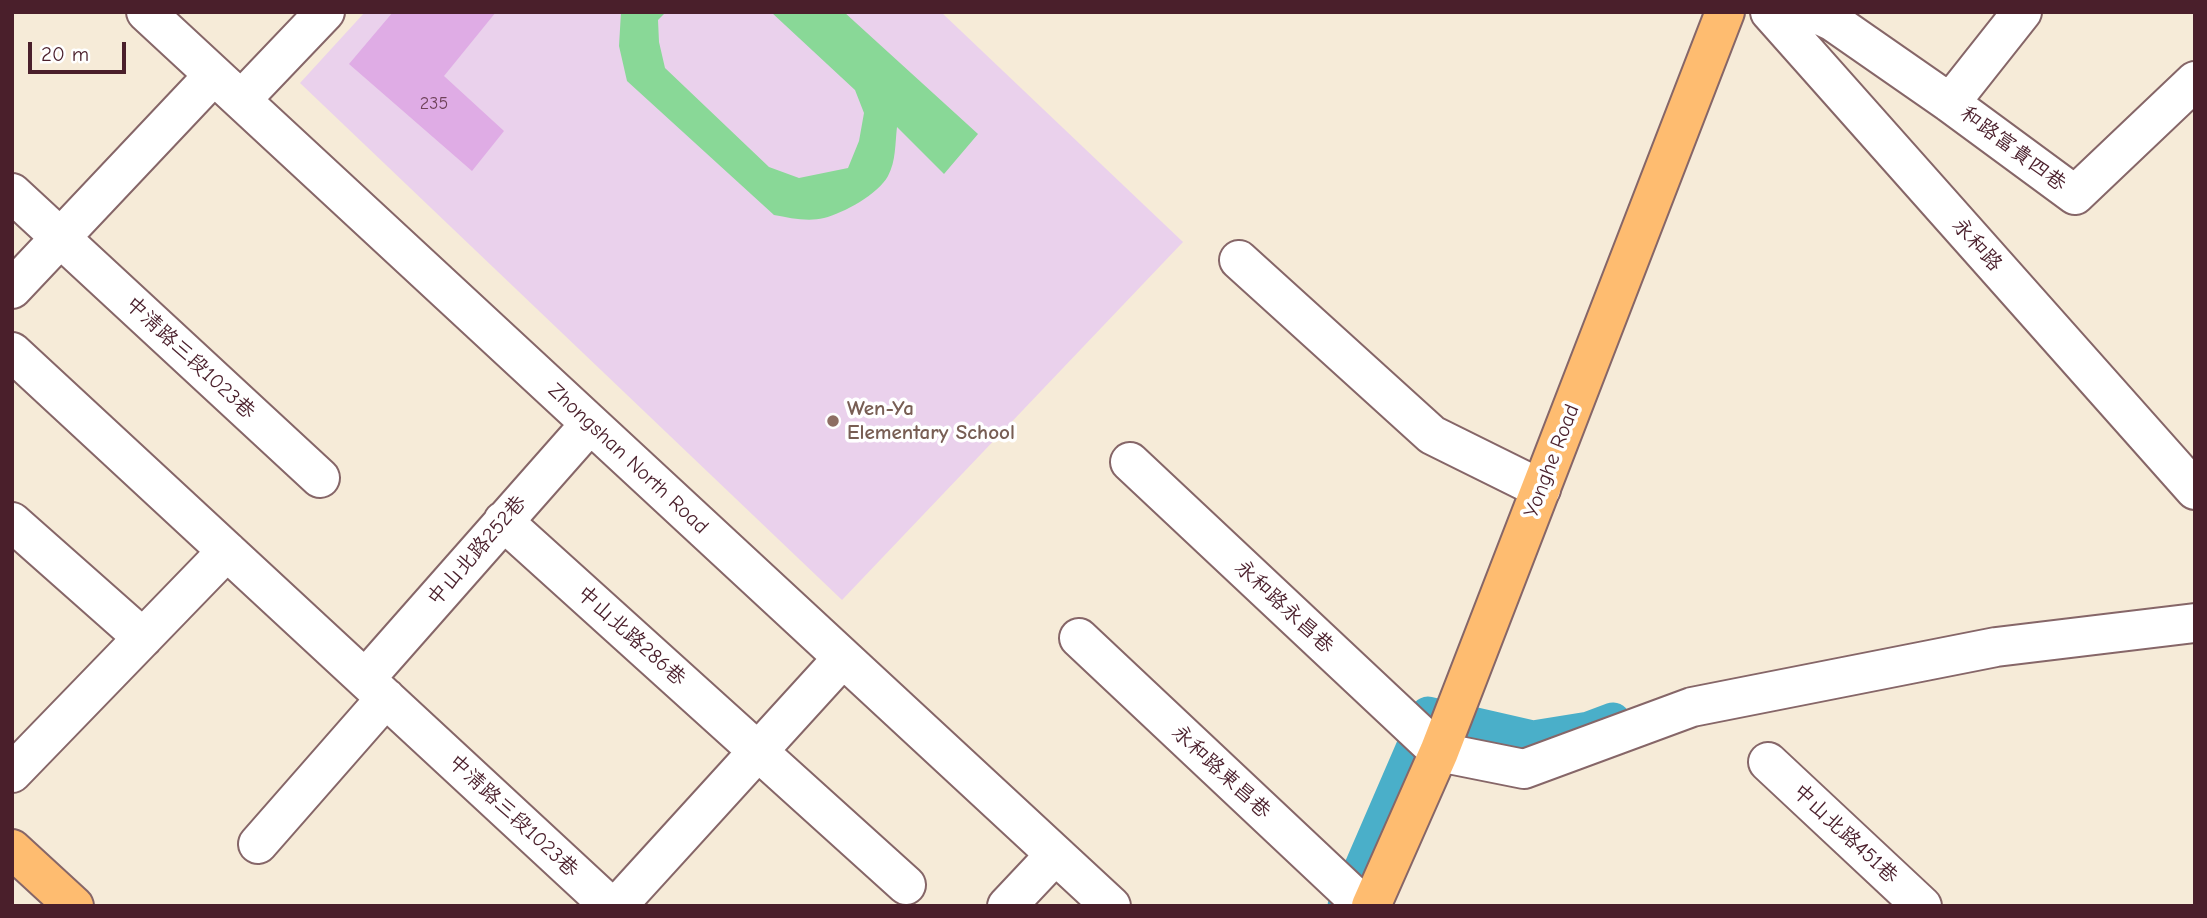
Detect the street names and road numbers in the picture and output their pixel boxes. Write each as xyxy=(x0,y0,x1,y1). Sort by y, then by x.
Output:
street label: 和路富貴四巷 xyxy=(1955,101,2071,197)
street label: 永和路 xyxy=(1947,213,2007,277)
street label: 中清路三段1023巷 xyxy=(120,291,260,425)
street label: Zhongshan North Road xyxy=(543,378,713,540)
street label: Yonghe Road xyxy=(1519,401,1585,521)
street label: 中山北路252巷 xyxy=(422,491,532,611)
street label: 永和路永昌巷 xyxy=(1229,555,1339,659)
street label: 中山北路286巷 xyxy=(571,580,691,692)
street label: 永和路東昌巷 xyxy=(1166,720,1276,824)
street label: 中清路三段1023巷 xyxy=(443,749,583,883)
street label: 中山北路451巷 xyxy=(1787,779,1903,889)

